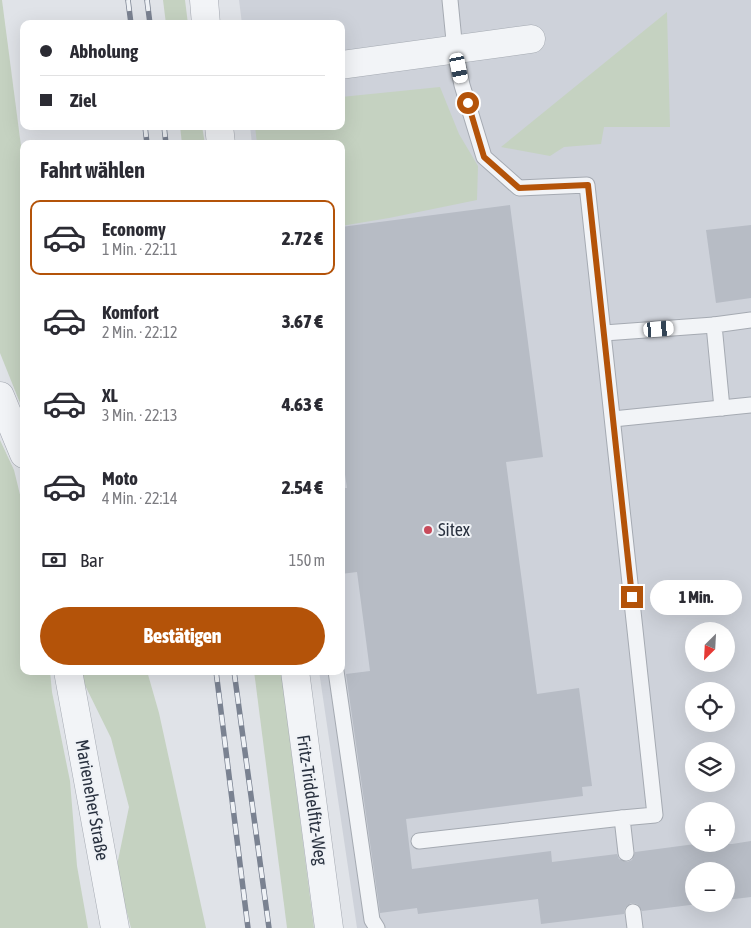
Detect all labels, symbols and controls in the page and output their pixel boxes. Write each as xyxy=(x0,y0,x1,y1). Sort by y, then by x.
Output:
text: Abholung xyxy=(70,40,138,62)
car xyxy=(448,52,469,84)
text: Ziel xyxy=(70,89,97,111)
route start xyxy=(457,92,479,114)
text: Fahrt wählen xyxy=(40,157,145,183)
icon: car xyxy=(42,215,87,260)
text: Economy xyxy=(102,218,166,240)
text: 2.72 € xyxy=(282,227,323,249)
text: 1 Min. · 22:11 xyxy=(102,240,177,258)
icon: car xyxy=(42,298,87,343)
text: Komfort xyxy=(102,301,159,323)
text: 3.67 € xyxy=(282,310,323,332)
car xyxy=(643,320,674,338)
text: 2 Min. · 22:12 xyxy=(102,323,177,341)
icon: car xyxy=(42,381,87,426)
text: XL xyxy=(102,384,118,406)
text: 4.63 € xyxy=(282,393,323,415)
text: 3 Min. · 22:13 xyxy=(102,406,177,424)
icon: car xyxy=(42,464,87,509)
text: Moto xyxy=(102,467,138,489)
text: 2.54 € xyxy=(282,476,323,498)
text: 4 Min. · 22:14 xyxy=(102,489,177,507)
place label: Sitex xyxy=(438,519,470,540)
marker: Sitex xyxy=(422,524,434,536)
icon: cash xyxy=(40,546,68,574)
text: Bar xyxy=(80,549,103,571)
text: 150 m xyxy=(289,551,325,569)
callout: 1 Min. xyxy=(650,580,742,614)
route end xyxy=(621,586,643,608)
text: 1 Min. xyxy=(679,588,713,606)
button: Bestätigen xyxy=(40,607,325,665)
north arrow xyxy=(685,622,735,672)
map controls xyxy=(685,622,735,912)
button: locate xyxy=(685,682,735,732)
street label: Fritz-Triddelfitz-Weg xyxy=(293,733,332,867)
street label: Marieneher Straße xyxy=(72,738,113,862)
button: layers xyxy=(685,742,735,792)
button: + xyxy=(685,802,735,852)
button: − xyxy=(685,862,735,912)

